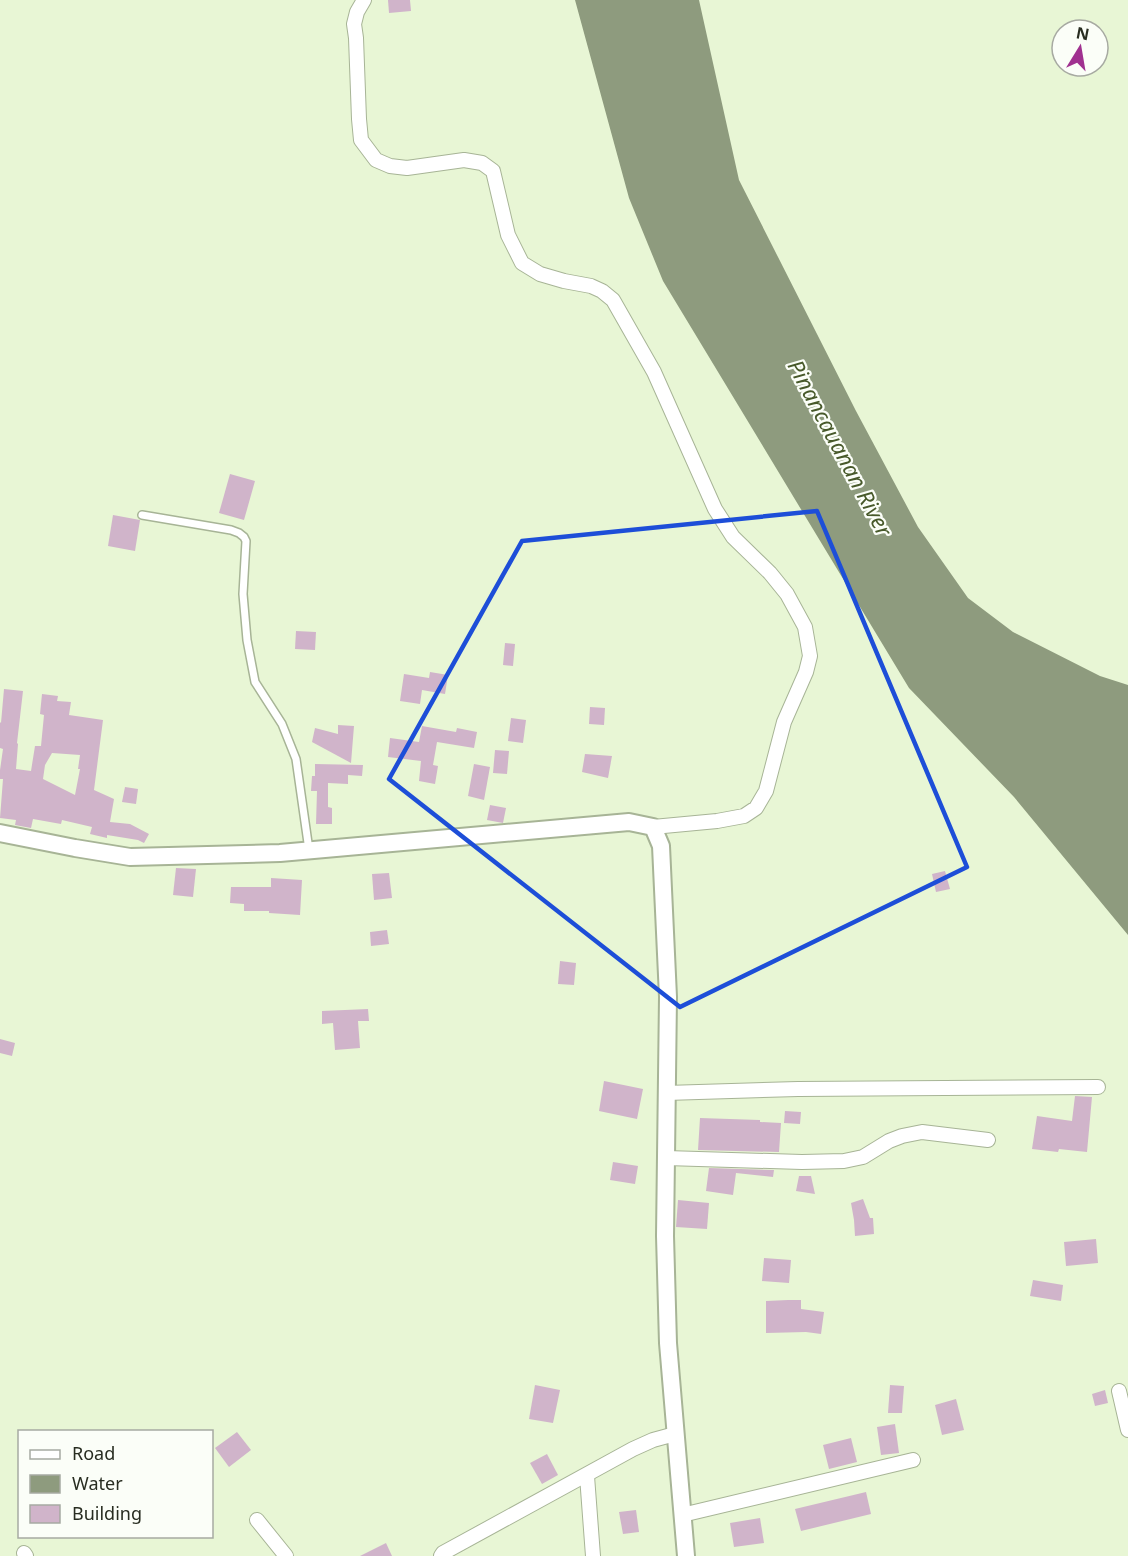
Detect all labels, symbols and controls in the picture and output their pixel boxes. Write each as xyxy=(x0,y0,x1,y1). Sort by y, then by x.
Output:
north arrow xyxy=(1050,18,1110,78)
text: N xyxy=(1074,21,1091,45)
water label: Pinancauanan River xyxy=(782,354,901,542)
legend xyxy=(18,1430,213,1538)
text: Road xyxy=(72,1441,115,1465)
text: Water xyxy=(72,1471,123,1495)
text: Building xyxy=(72,1501,142,1525)

